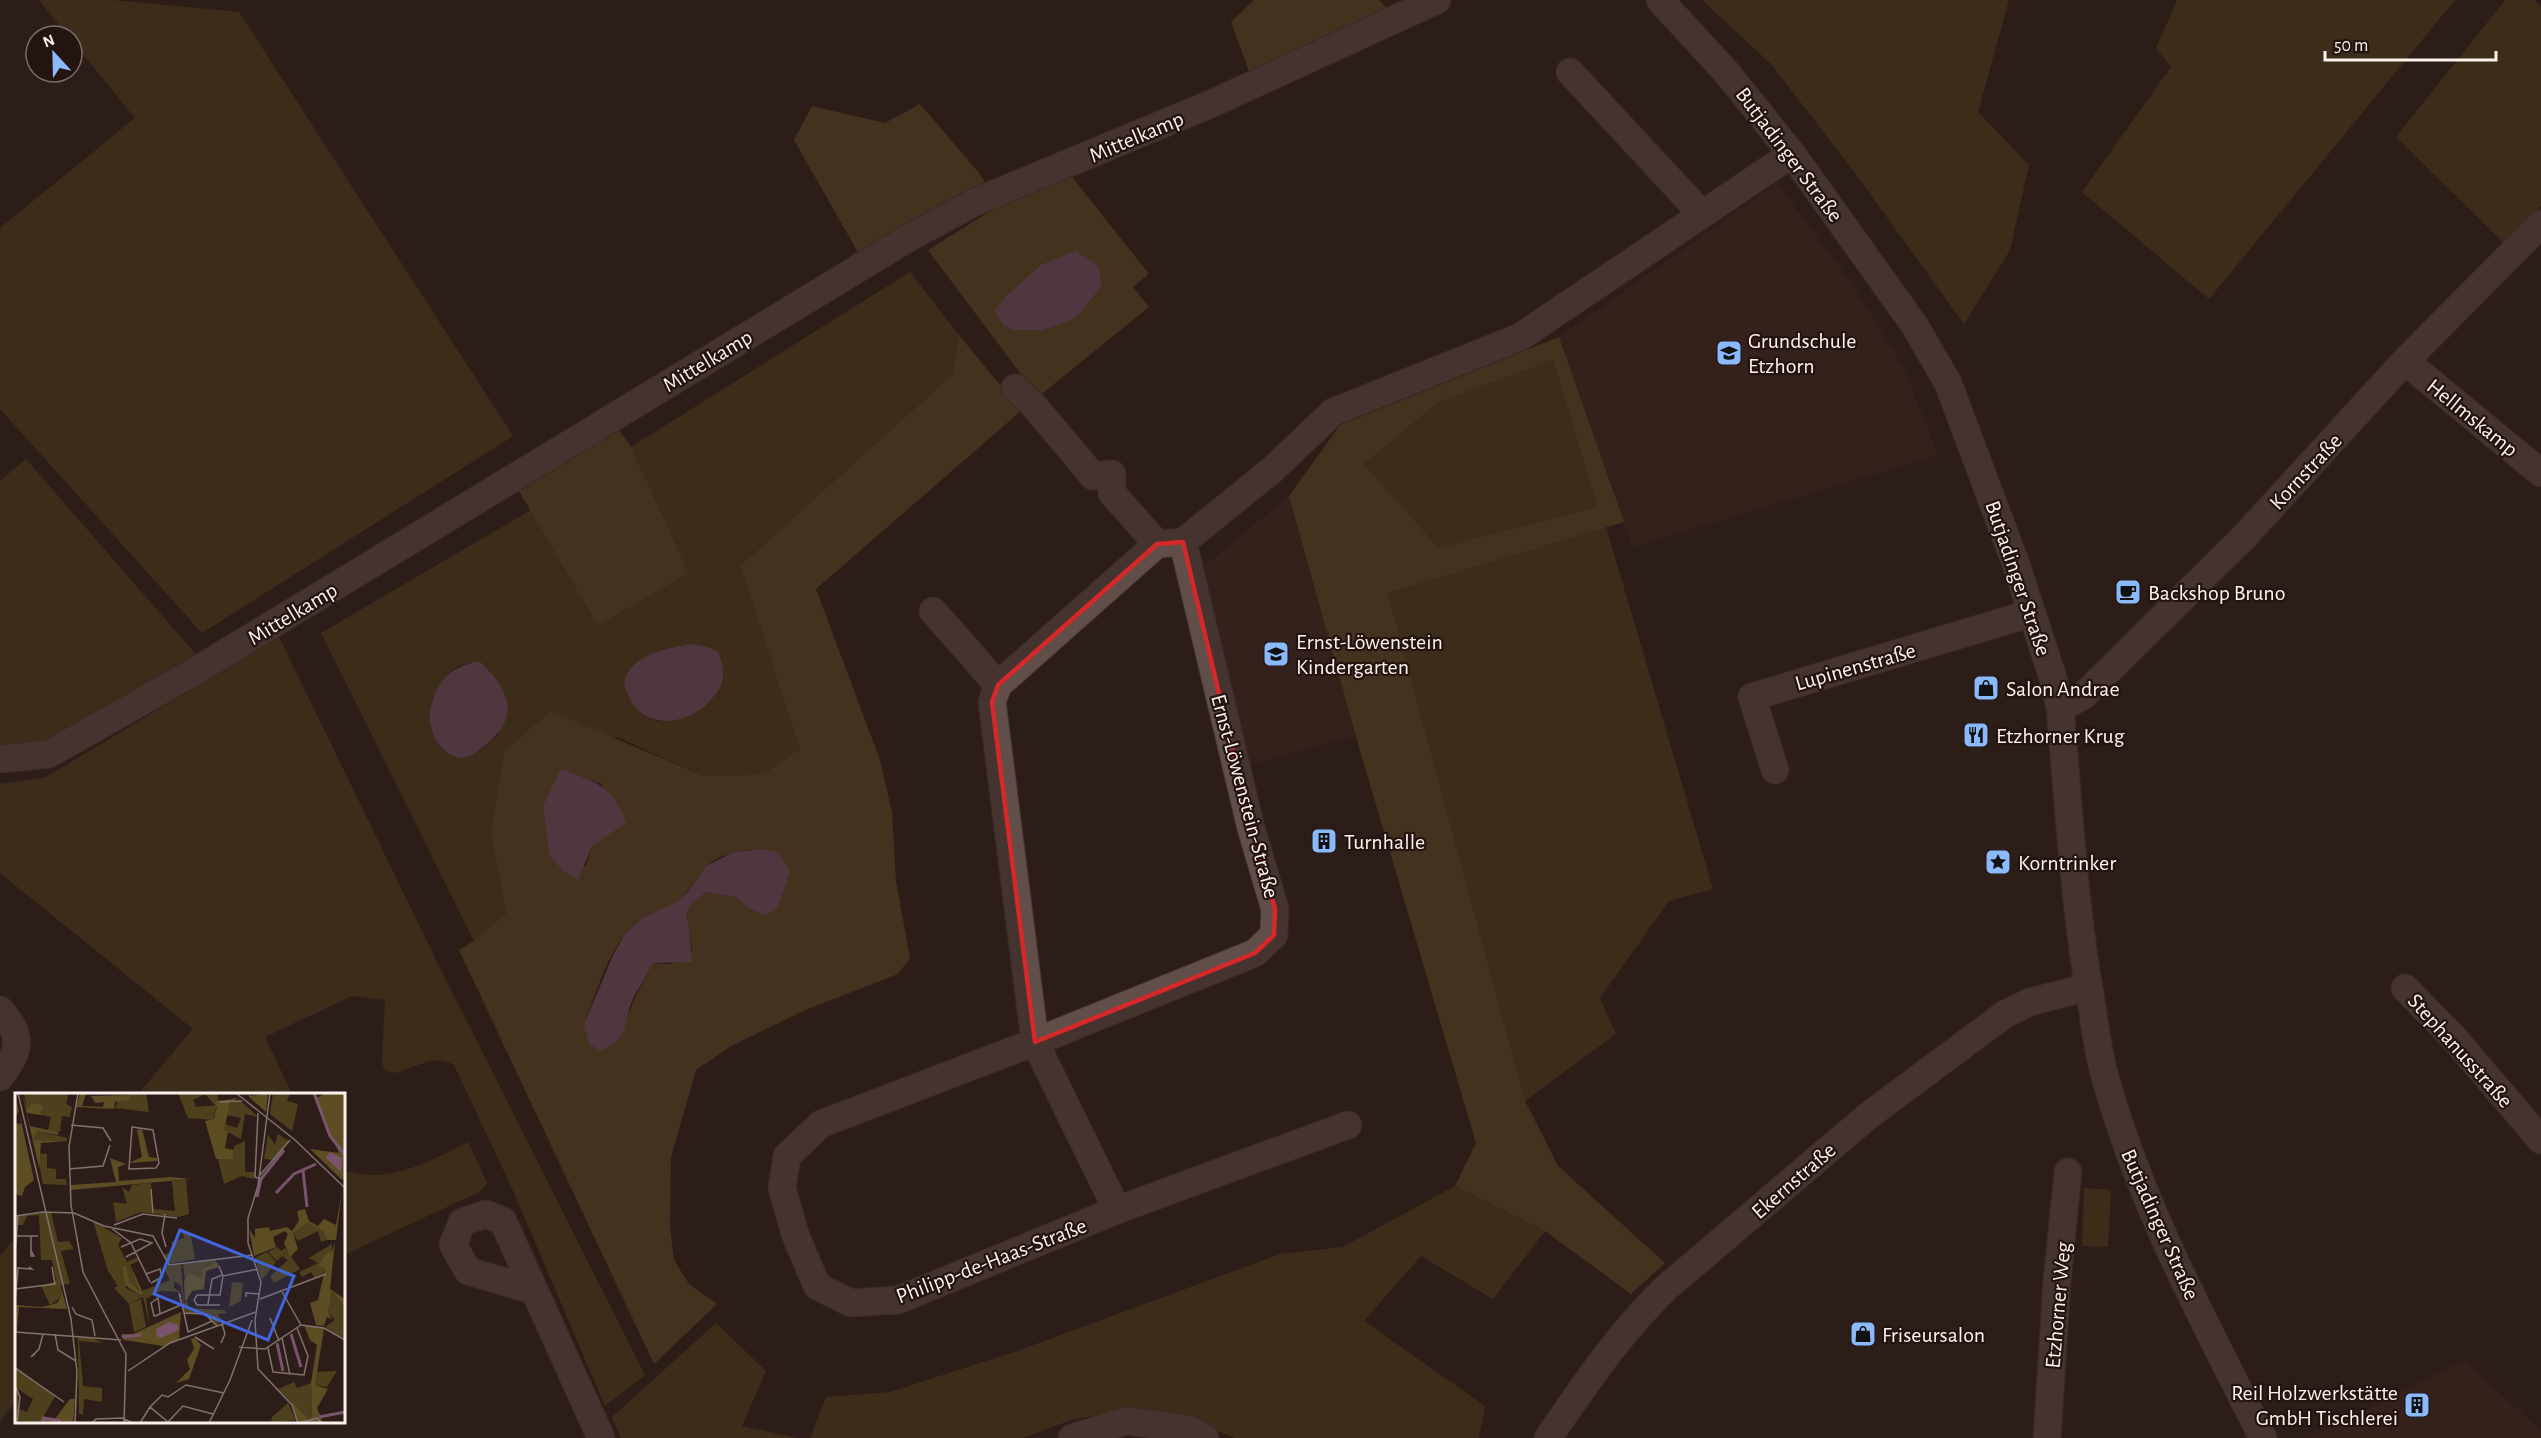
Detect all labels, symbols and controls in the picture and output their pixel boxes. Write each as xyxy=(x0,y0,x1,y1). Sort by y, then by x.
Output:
north arrow xyxy=(24,24,84,84)
scale bar xyxy=(2325,24,2496,62)
text: N xyxy=(41,32,57,51)
text: 50 m xyxy=(2334,37,2368,55)
street label: Butjadinger Straße xyxy=(1732,83,1847,226)
street label: Mittelkamp xyxy=(1086,107,1187,167)
street label: Mittelkamp xyxy=(659,326,756,396)
place label: Grundschule Etzhorn xyxy=(1748,330,1856,377)
school or university icon: Grundschule Etzhorn xyxy=(1714,338,1744,368)
street label: Hellmskamp xyxy=(2423,375,2522,461)
street label: Kornstraße xyxy=(2265,429,2346,514)
street label: Butjadinger Straße xyxy=(1981,498,2055,659)
cafe icon: Backshop Bruno xyxy=(2113,577,2143,607)
street label: Mittelkamp xyxy=(244,579,341,649)
place label: Backshop Bruno xyxy=(2148,582,2286,604)
place label: Ernst-Löwenstein Kindergarten xyxy=(1296,631,1443,678)
school or university icon: Ernst-Löwenstein Kindergarten xyxy=(1261,639,1291,669)
street label: Lupinenstraße xyxy=(1793,639,1918,695)
shop icon: Salon Andrae xyxy=(1971,673,2001,703)
place label: Salon Andrae xyxy=(2006,678,2120,700)
street label: Ernst-Löwenstein-Straße xyxy=(1207,692,1283,901)
restaurant icon: Etzhorner Krug xyxy=(1961,720,1991,750)
place label: Etzhorner Krug xyxy=(1996,725,2125,747)
building icon: Turnhalle xyxy=(1309,826,1339,856)
place label: Turnhalle xyxy=(1344,831,1425,853)
place icon: Korntrinker xyxy=(1983,847,2013,877)
place label: Korntrinker xyxy=(2018,852,2116,874)
street label: Stephanusstraße xyxy=(2404,989,2517,1112)
inset map xyxy=(15,1093,345,1423)
street label: Ekernstraße xyxy=(1747,1139,1840,1223)
street label: Butjadinger Straße xyxy=(2117,1146,2203,1303)
street label: Philipp-de-Haas-Straße xyxy=(893,1214,1090,1307)
street label: Etzhorner Weg xyxy=(2042,1241,2075,1369)
shop icon: Friseursalon xyxy=(1848,1319,1878,1349)
place label: Friseursalon xyxy=(1882,1324,1985,1346)
place label: Reil Holzwerkstätte GmbH Tischlerei xyxy=(2231,1382,2398,1429)
building icon: Reil Holzwerkstätte GmbH Tischlerei xyxy=(2402,1390,2432,1420)

